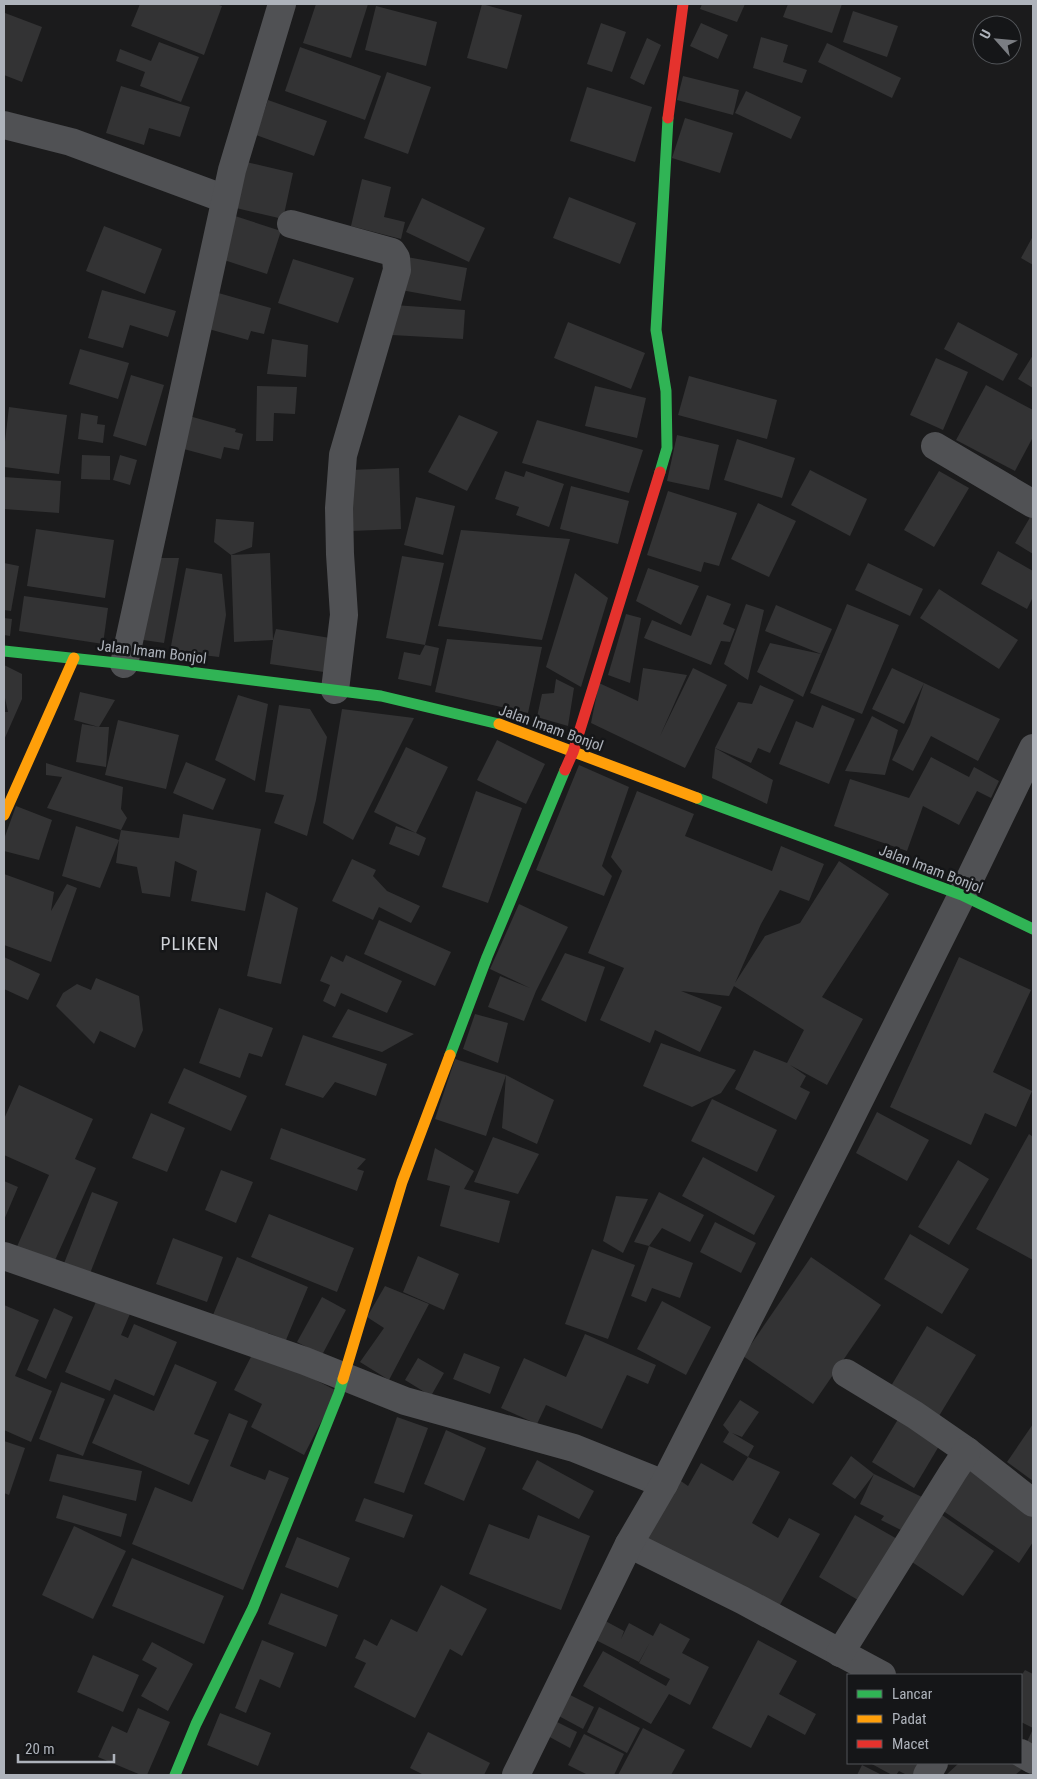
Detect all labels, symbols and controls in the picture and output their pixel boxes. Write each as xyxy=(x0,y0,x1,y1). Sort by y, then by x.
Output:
north arrow xyxy=(972,15,1022,65)
text: U xyxy=(976,27,994,41)
street label: Jalan Imam Bonjol xyxy=(96,636,208,668)
street label: Jalan Imam Bonjol xyxy=(496,701,606,755)
street label: Jalan Imam Bonjol xyxy=(876,841,986,897)
district label: PLIKEN xyxy=(161,933,219,954)
legend xyxy=(847,1674,1022,1764)
text: Lancar xyxy=(892,1685,933,1703)
text: Padat xyxy=(892,1710,926,1728)
scale bar xyxy=(18,1732,114,1764)
text: Macet xyxy=(892,1735,929,1753)
text: 20 m xyxy=(25,1740,55,1758)

